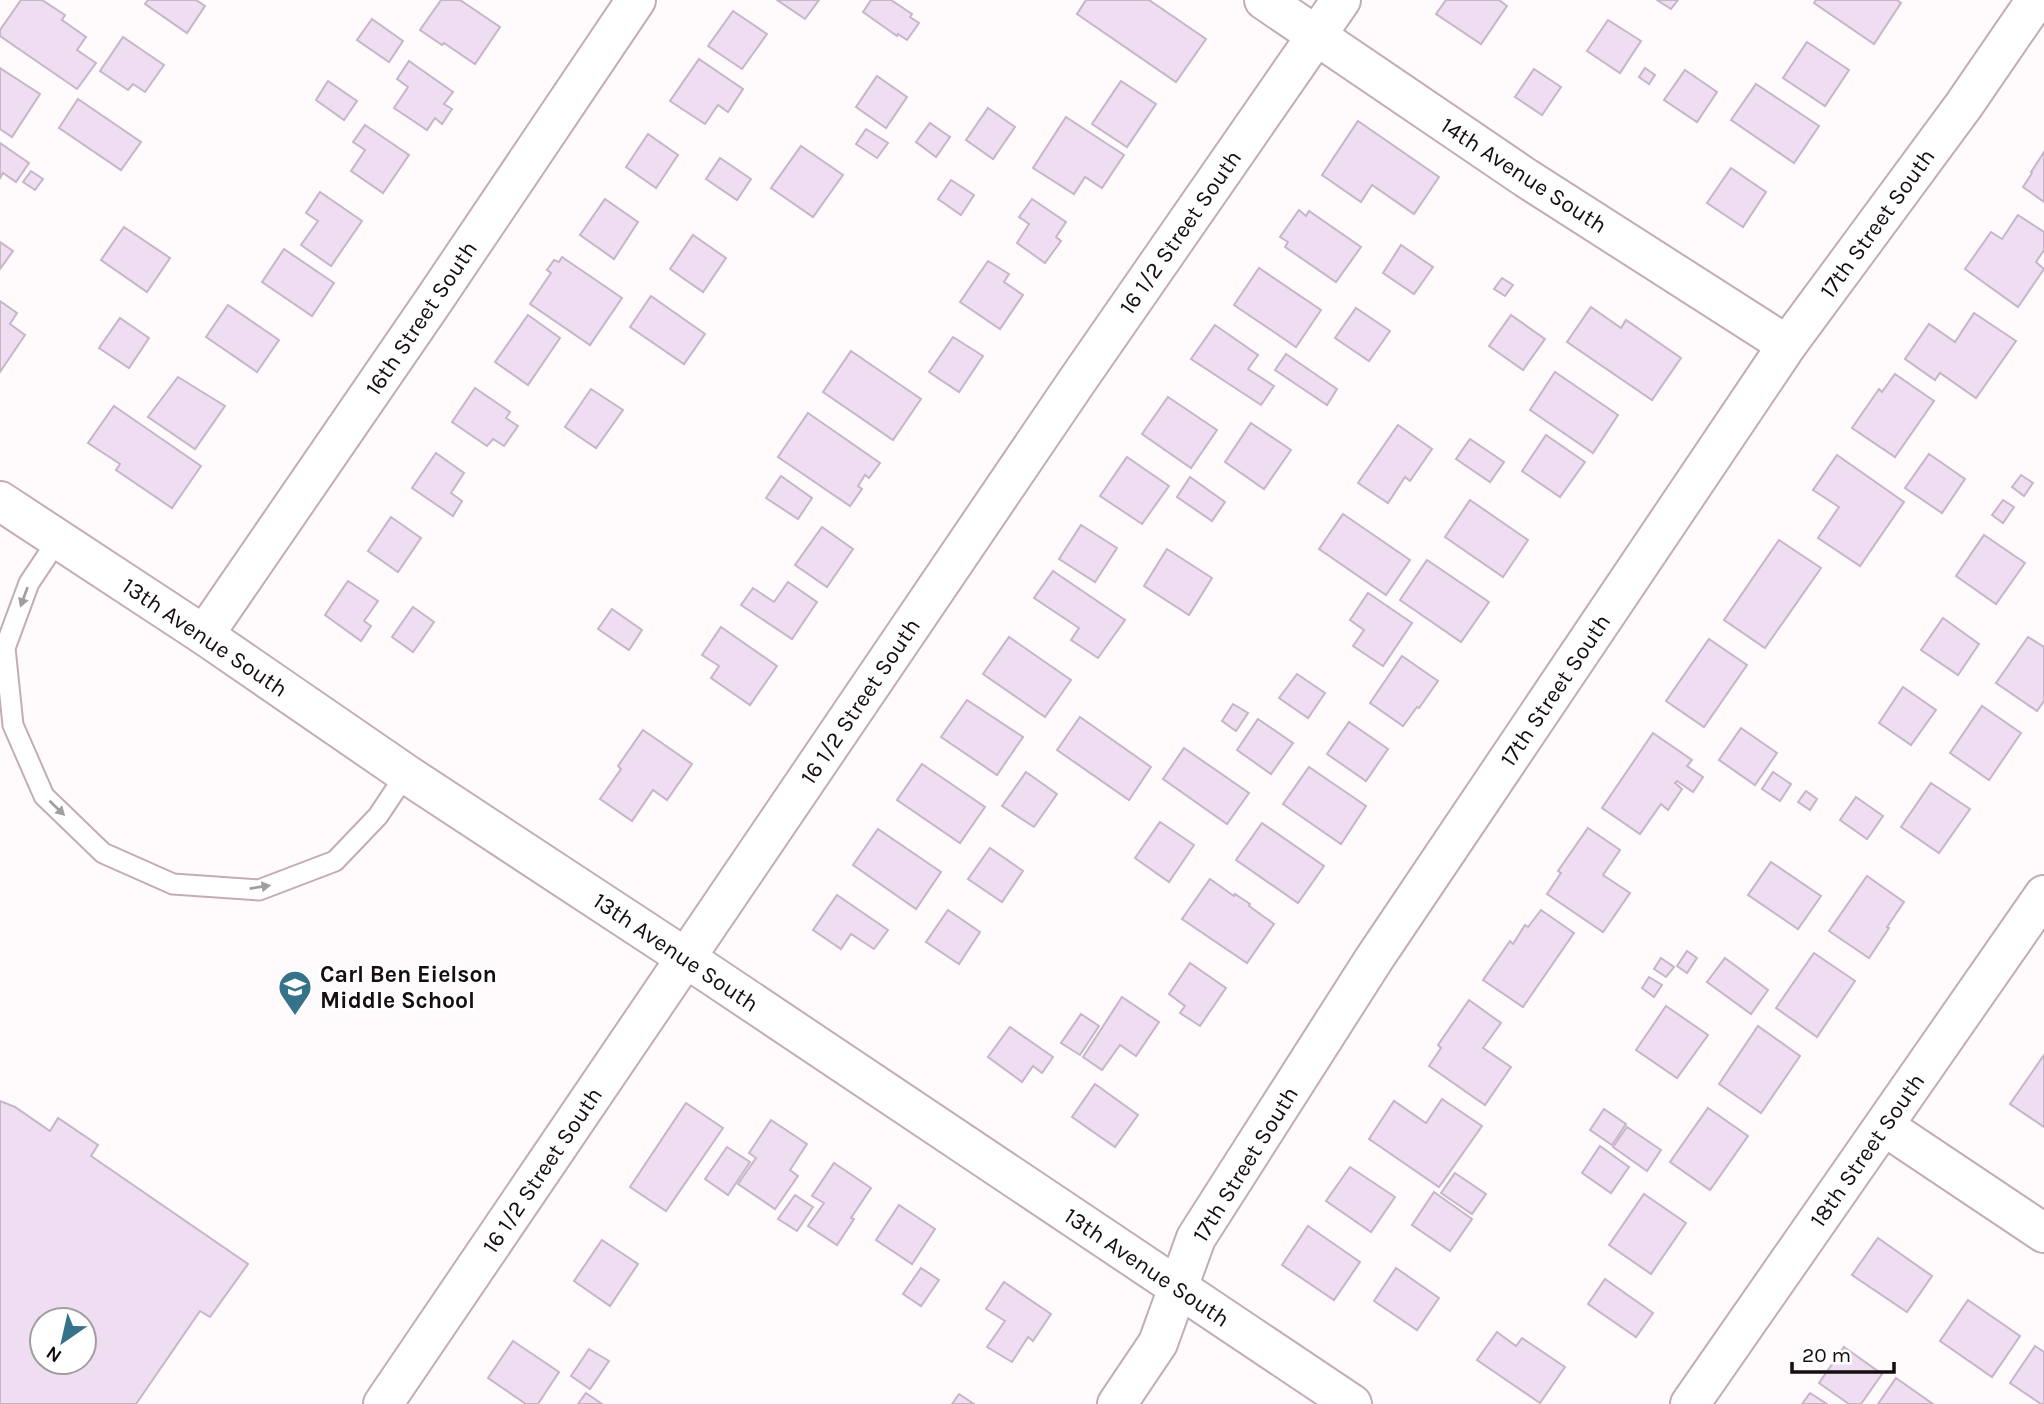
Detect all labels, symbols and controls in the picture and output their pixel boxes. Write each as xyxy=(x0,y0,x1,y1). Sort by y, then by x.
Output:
street label: 14th Avenue South xyxy=(1436,112,1612,239)
street label: 17th Street South xyxy=(1814,143,1941,303)
street label: 16 1/2 Street South xyxy=(1114,145,1247,320)
street label: 16th Street South xyxy=(360,236,483,401)
street label: 13th Avenue South xyxy=(117,572,292,703)
one-way arrow xyxy=(18,586,29,607)
street label: 17th Street South xyxy=(1494,609,1616,772)
street label: 16 1/2 Street South xyxy=(795,613,926,789)
one-way arrow xyxy=(49,800,66,817)
one-way arrow xyxy=(249,881,271,892)
street label: 13th Avenue South xyxy=(588,887,763,1018)
place label: Carl Ben Eielson Middle School xyxy=(320,961,497,1014)
school or university icon: Carl Ben Eielson Middle School xyxy=(276,968,314,1017)
street label: 18th Street South xyxy=(1804,1068,1930,1232)
street label: 16 1/2 Street South xyxy=(477,1082,608,1258)
street label: 17th Street South xyxy=(1187,1082,1304,1247)
street label: 13th Avenue South xyxy=(1059,1202,1234,1333)
north arrow xyxy=(28,1306,98,1376)
scale bar xyxy=(1792,1330,1894,1374)
text: N xyxy=(42,1341,66,1367)
text: 20 m xyxy=(1802,1343,1851,1367)

